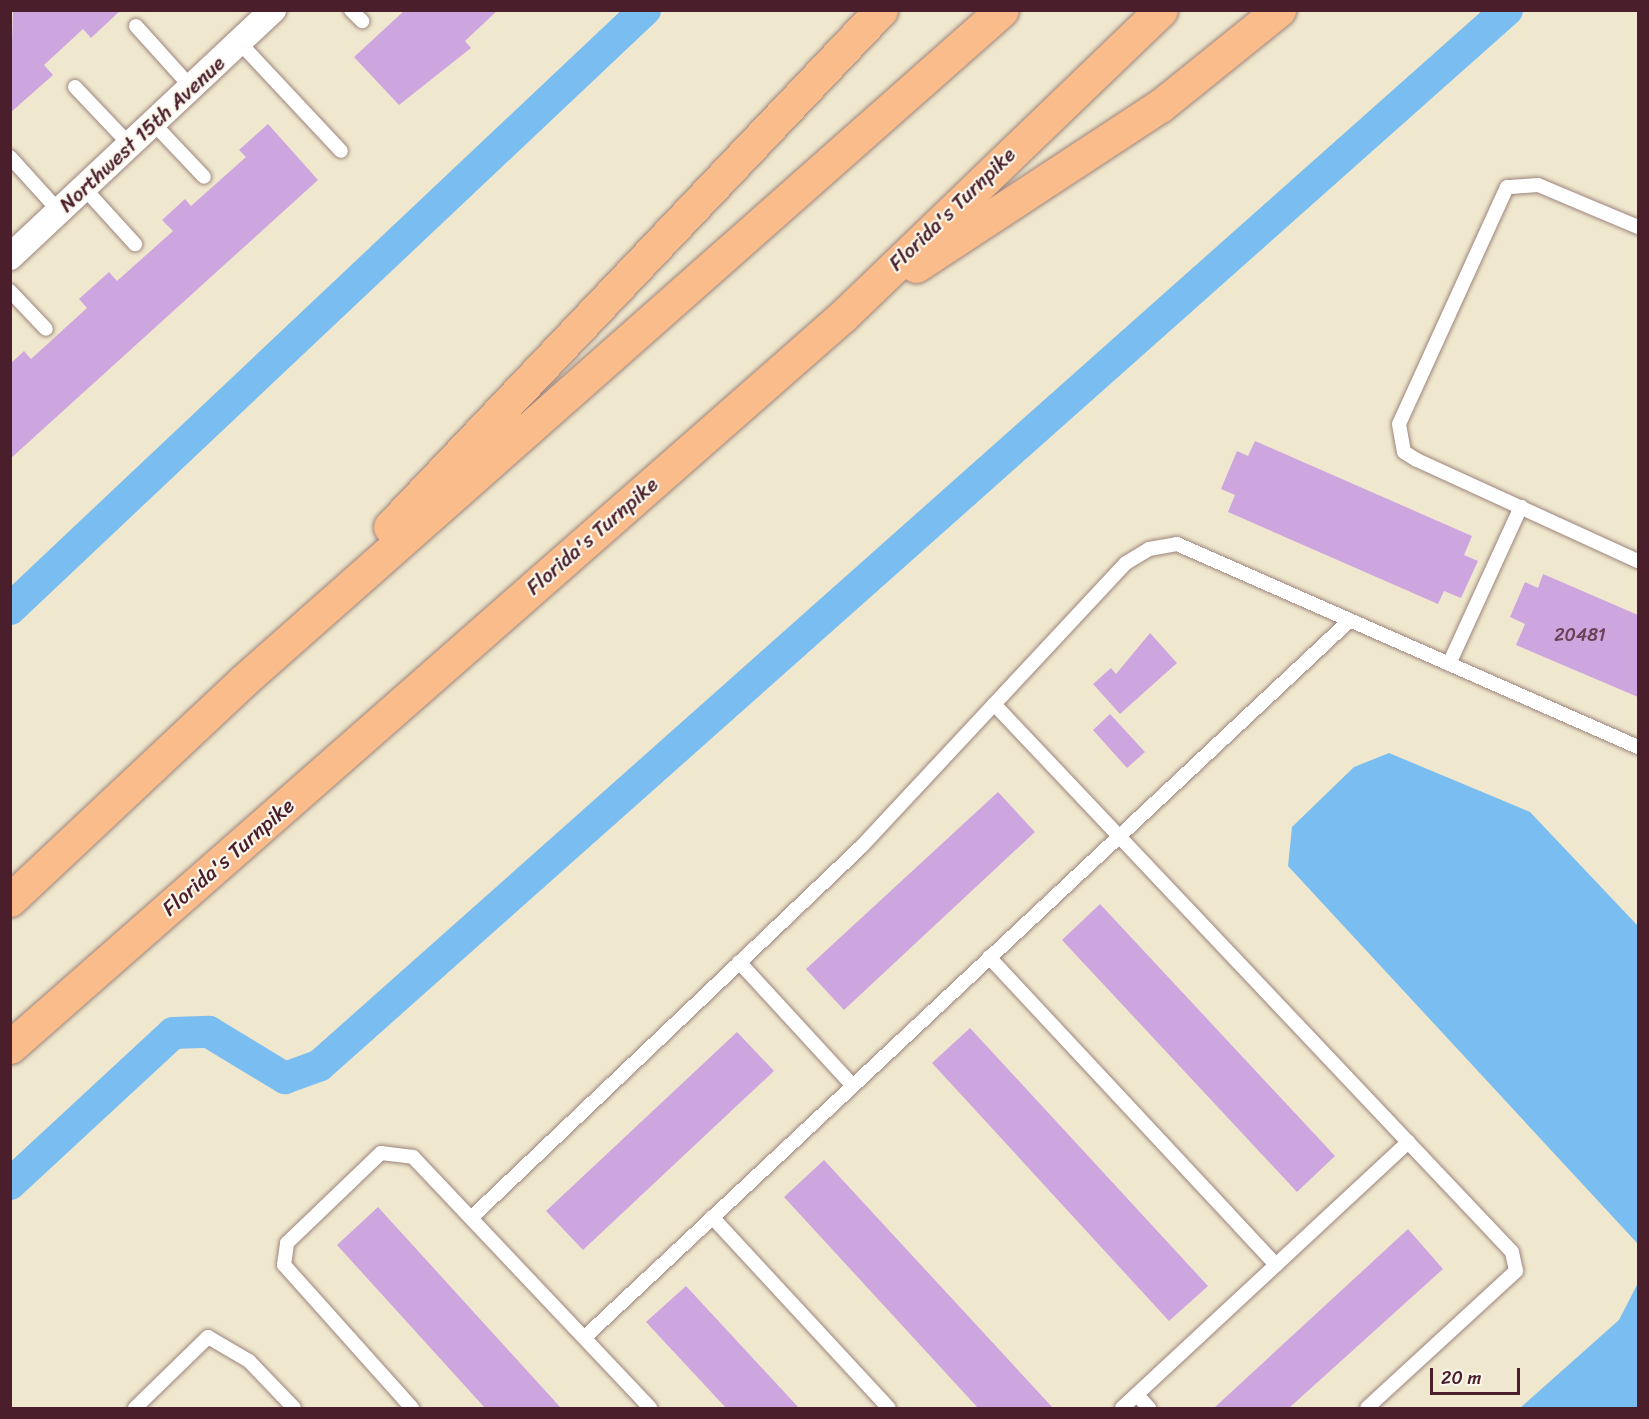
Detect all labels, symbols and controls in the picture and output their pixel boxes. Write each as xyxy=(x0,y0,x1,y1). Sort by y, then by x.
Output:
street label: Northwest 15th Avenue xyxy=(54,51,230,217)
street label: Florida's Turnpike xyxy=(883,142,1021,276)
street label: Florida's Turnpike xyxy=(521,472,663,600)
house number: 20481 xyxy=(1554,624,1606,646)
street label: Florida's Turnpike xyxy=(157,793,299,921)
scale bar xyxy=(1433,1356,1523,1394)
text: 20 m xyxy=(1441,1362,1481,1394)

